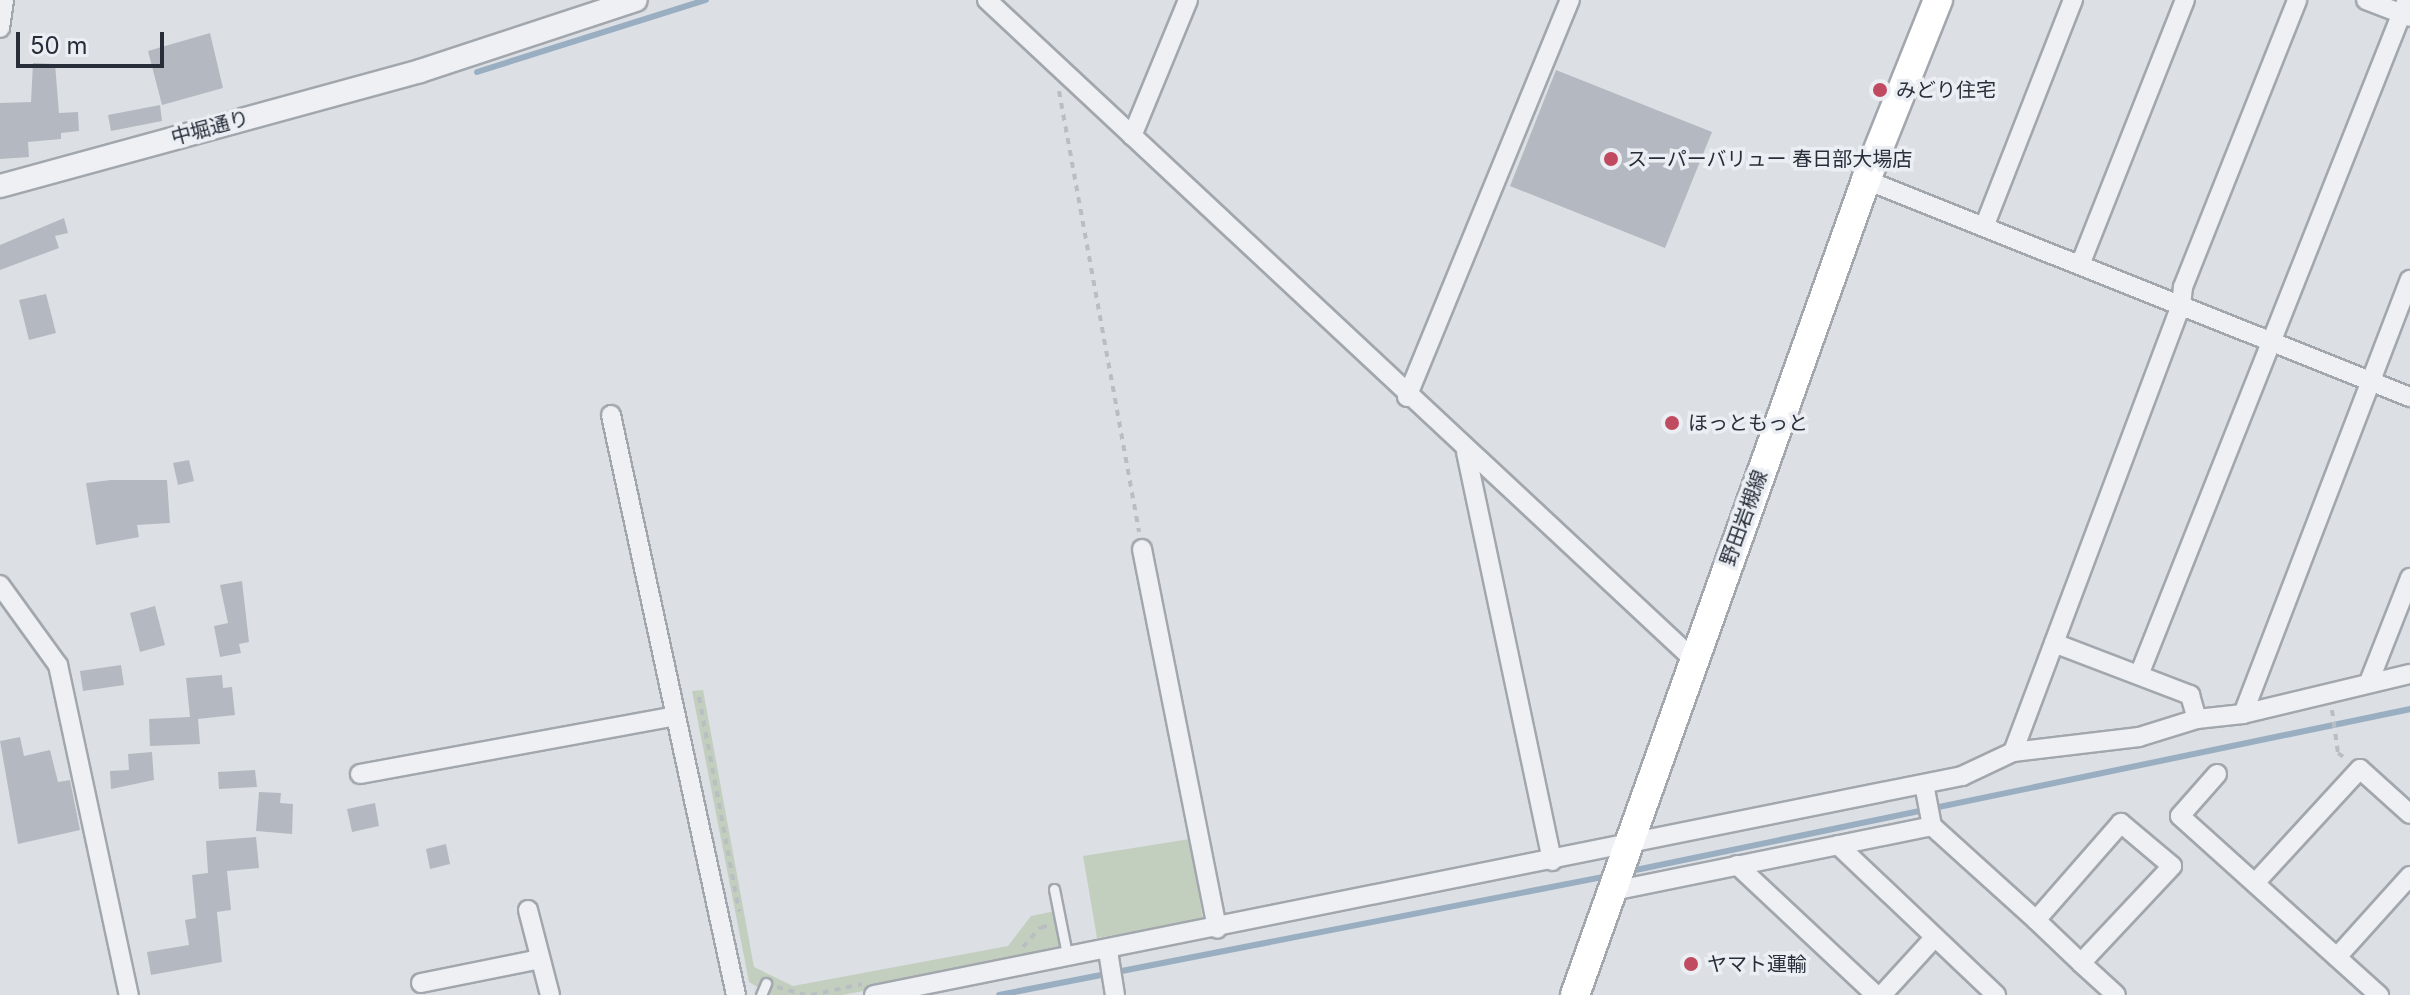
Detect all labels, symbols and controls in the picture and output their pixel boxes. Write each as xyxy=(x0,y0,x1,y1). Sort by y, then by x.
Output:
scale bar xyxy=(20,16,168,66)
text: 50 m xyxy=(30,31,88,60)
place label: みどり住宅 xyxy=(1896,78,1996,102)
marker: みどり住宅 xyxy=(1871,81,1889,99)
street label: 中堀通り xyxy=(168,106,252,150)
place label: スーパーバリュー 春日部大場店 xyxy=(1627,147,1913,171)
marker: スーパーバリュー 春日部大場店 xyxy=(1602,150,1620,168)
place label: ほっともっと xyxy=(1688,411,1808,435)
marker: ほっともっと xyxy=(1663,414,1681,432)
street label: 野田岩槻線 xyxy=(1716,467,1772,569)
place label: ヤマト運輸 xyxy=(1707,952,1807,976)
marker: ヤマト運輸 xyxy=(1682,955,1700,973)

